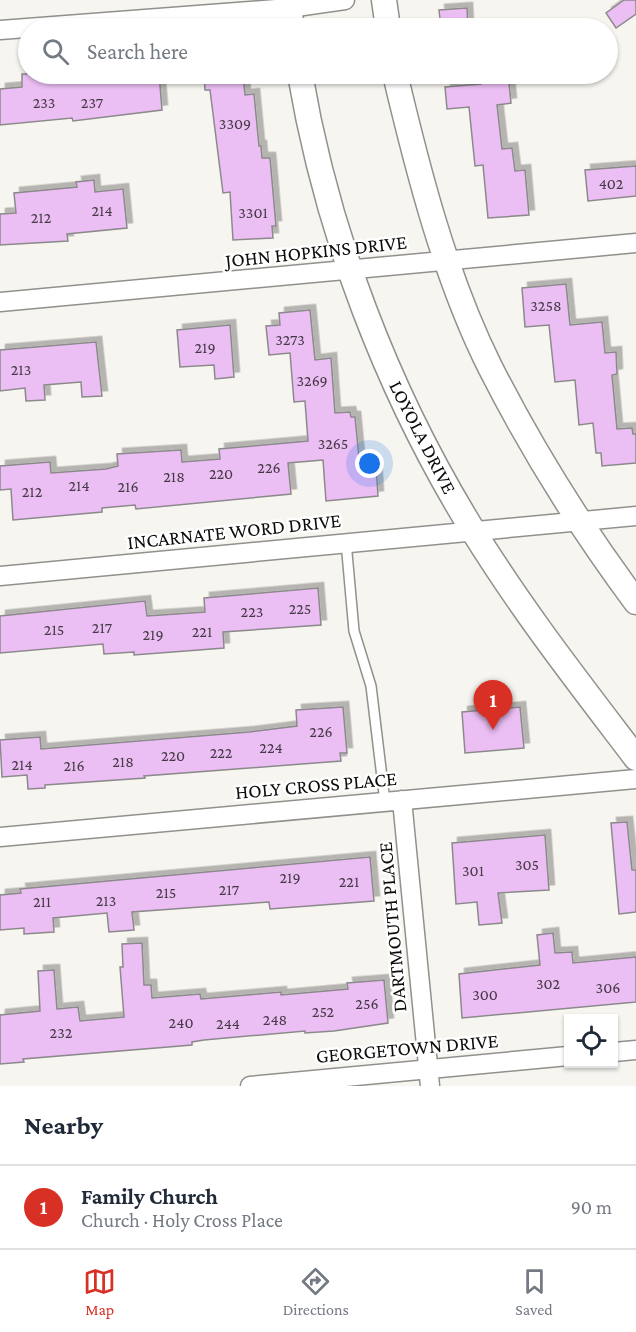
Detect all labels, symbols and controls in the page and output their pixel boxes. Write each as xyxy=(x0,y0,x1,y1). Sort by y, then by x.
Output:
search box xyxy=(18,18,618,84)
icon: search xyxy=(39,35,72,68)
text: Search here xyxy=(87,39,188,64)
house number: 233 xyxy=(33,94,55,111)
house number: 237 xyxy=(81,94,104,111)
house number: 3309 xyxy=(219,115,251,132)
house number: 402 xyxy=(599,175,624,192)
house number: 214 xyxy=(91,202,113,219)
house number: 3301 xyxy=(238,204,268,221)
house number: 212 xyxy=(31,209,52,226)
street label: JOHN HOPKINS DRIVE xyxy=(222,231,408,273)
house number: 3258 xyxy=(530,297,562,314)
house number: 3273 xyxy=(275,331,305,348)
house number: 219 xyxy=(194,339,216,356)
house number: 213 xyxy=(11,361,31,378)
house number: 3269 xyxy=(297,372,328,389)
street label: LOYOLA DRIVE xyxy=(385,377,461,497)
house number: 3265 xyxy=(318,435,348,452)
your location xyxy=(355,449,384,478)
house number: 226 xyxy=(257,459,281,476)
house number: 220 xyxy=(209,465,233,482)
house number: 218 xyxy=(163,468,185,485)
house number: 214 xyxy=(68,477,90,494)
house number: 216 xyxy=(117,478,139,495)
house number: 212 xyxy=(22,483,43,500)
street label: INCARNATE WORD DRIVE xyxy=(126,509,342,553)
house number: 225 xyxy=(289,600,311,617)
house number: 223 xyxy=(241,603,263,620)
house number: 217 xyxy=(92,619,113,636)
house number: 215 xyxy=(44,621,64,638)
house number: 221 xyxy=(192,623,212,640)
house number: 219 xyxy=(142,626,164,643)
pin: 1 xyxy=(474,680,512,730)
house number: 226 xyxy=(309,723,333,740)
house number: 224 xyxy=(259,739,283,756)
house number: 222 xyxy=(210,744,233,761)
house number: 220 xyxy=(161,747,185,764)
house number: 218 xyxy=(112,753,134,770)
house number: 214 xyxy=(11,756,33,773)
house number: 216 xyxy=(63,757,85,774)
street label: HOLY CROSS PLACE xyxy=(234,767,398,803)
street label: DARTMOUTH PLACE xyxy=(374,841,410,1013)
house number: 305 xyxy=(515,856,539,873)
house number: 301 xyxy=(462,862,484,879)
house number: 219 xyxy=(279,869,301,886)
house number: 221 xyxy=(339,873,359,890)
house number: 217 xyxy=(219,881,240,898)
house number: 215 xyxy=(156,884,176,901)
house number: 213 xyxy=(96,892,116,909)
house number: 211 xyxy=(33,893,51,910)
house number: 302 xyxy=(536,975,560,992)
house number: 306 xyxy=(596,979,620,996)
house number: 300 xyxy=(472,986,498,1003)
house number: 256 xyxy=(355,995,379,1012)
house number: 252 xyxy=(312,1003,335,1020)
house number: 248 xyxy=(263,1011,287,1028)
house number: 240 xyxy=(169,1014,193,1031)
map controls xyxy=(564,1014,618,1068)
button: locate xyxy=(564,1014,618,1068)
house number: 244 xyxy=(216,1015,240,1032)
house number: 232 xyxy=(50,1024,73,1041)
street label: GEORGETOWN DRIVE xyxy=(315,1029,499,1067)
text: Nearby xyxy=(24,1111,103,1140)
text: Family Church xyxy=(81,1184,218,1209)
text: 1 xyxy=(40,1196,47,1218)
text: 90 m xyxy=(571,1196,612,1218)
text: Church · Holy Cross Place xyxy=(81,1209,283,1231)
tab: Map xyxy=(83,1265,116,1318)
tab: Directions xyxy=(283,1265,349,1318)
tab: Saved xyxy=(515,1265,553,1318)

